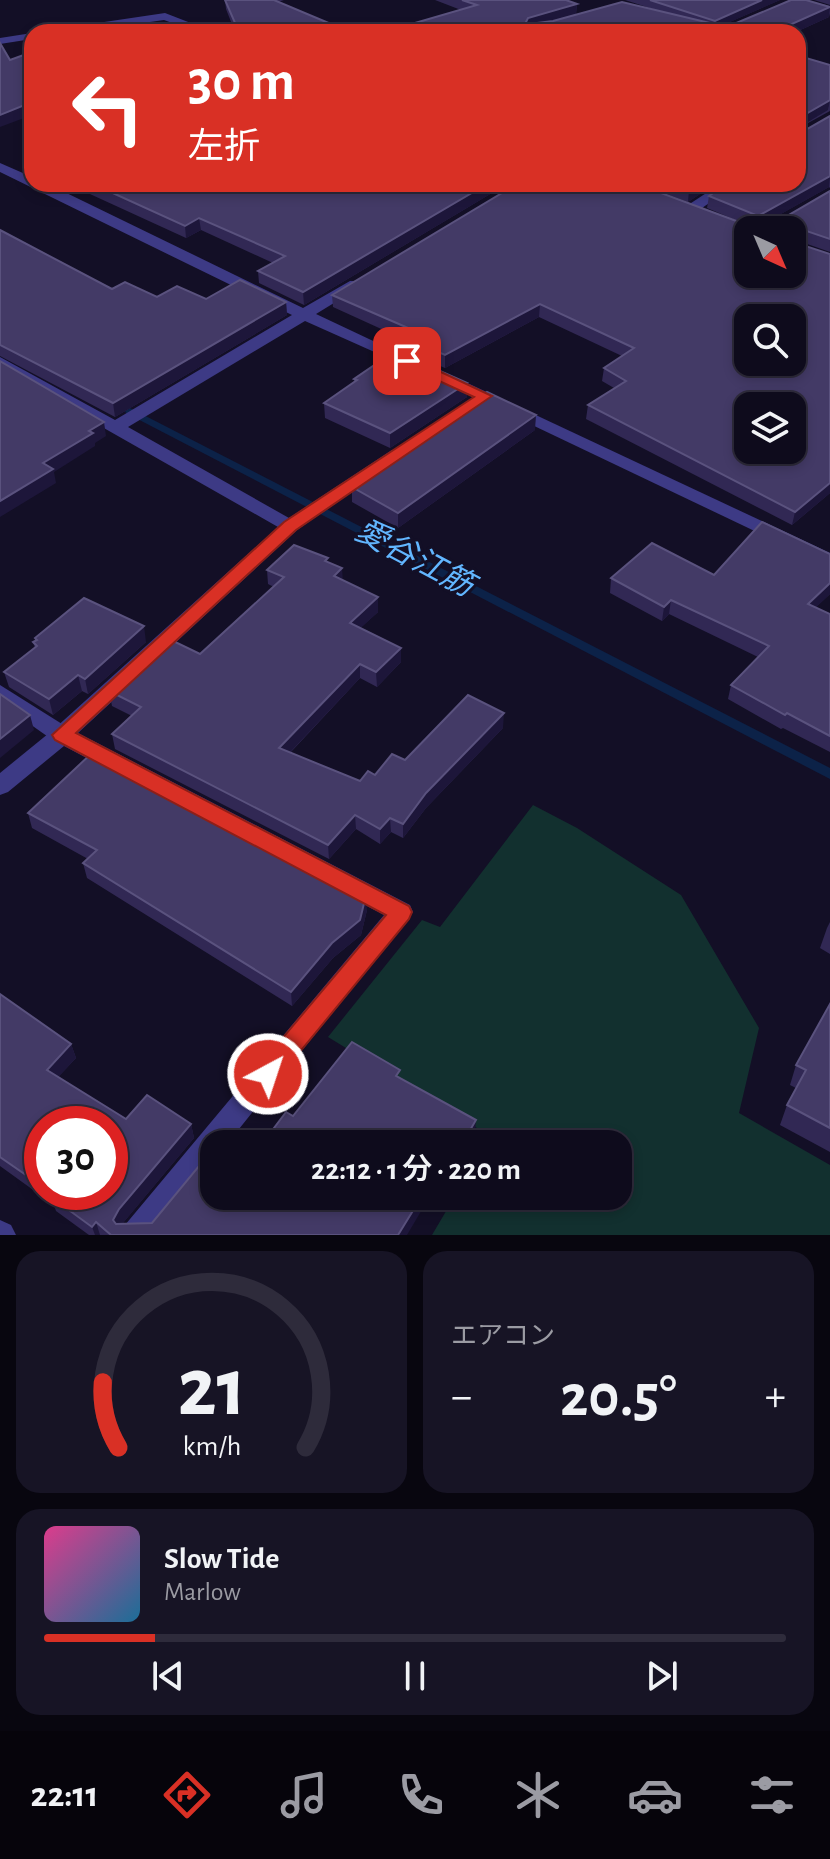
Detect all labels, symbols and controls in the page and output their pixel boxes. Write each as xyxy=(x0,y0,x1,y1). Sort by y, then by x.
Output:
text: 30 m xyxy=(188,54,295,110)
icon: left xyxy=(56,56,160,160)
text: 左折 xyxy=(188,129,260,165)
north arrow xyxy=(734,216,806,288)
map controls xyxy=(734,216,806,464)
button: search xyxy=(734,304,806,376)
pin xyxy=(373,327,441,395)
icon: arrive xyxy=(385,339,429,383)
button: layers xyxy=(734,392,806,464)
water label: 愛谷江筋 xyxy=(351,513,483,604)
position arrow xyxy=(226,1032,310,1116)
speed limit sign: 30 xyxy=(24,1106,128,1210)
text: 22:12 · 1 分 · 220 m xyxy=(311,1155,521,1185)
text: エアコン xyxy=(451,1323,555,1349)
text: 21 xyxy=(177,1347,246,1431)
text: 20.5° xyxy=(560,1367,677,1427)
text: − xyxy=(451,1375,472,1419)
text: + xyxy=(765,1375,786,1419)
text: km/h xyxy=(182,1432,241,1461)
text: Slow Tide xyxy=(164,1544,279,1574)
text: Marlow xyxy=(164,1579,241,1605)
icon: previous xyxy=(146,1654,190,1698)
icon: pause xyxy=(393,1654,437,1698)
icon: next xyxy=(640,1654,684,1698)
icon: directions xyxy=(159,1767,215,1823)
icon: music xyxy=(276,1767,332,1823)
icon: phone xyxy=(393,1767,449,1823)
icon: climate xyxy=(510,1767,566,1823)
icon: car xyxy=(627,1767,683,1823)
icon: filters xyxy=(744,1767,800,1823)
text: 22:11 xyxy=(30,1777,99,1813)

